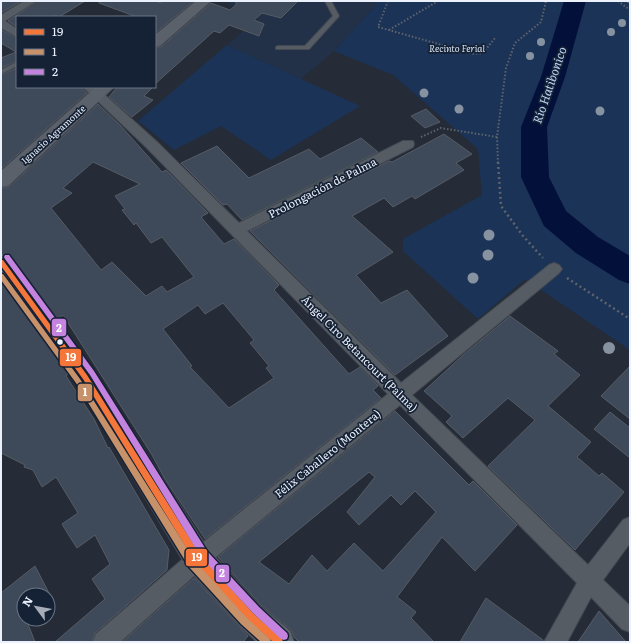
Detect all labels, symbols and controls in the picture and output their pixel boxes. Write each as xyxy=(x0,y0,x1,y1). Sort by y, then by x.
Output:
legend xyxy=(16,16,156,88)
text: 19 xyxy=(52,22,63,40)
park label: Recinto Ferial xyxy=(429,41,485,55)
text: 1 xyxy=(52,42,57,60)
water label: Río Hatibonico xyxy=(527,44,571,126)
text: 2 xyxy=(52,62,58,80)
street label: Ignacio Agramonte xyxy=(18,101,89,167)
street label: Prolongación de Palma xyxy=(265,153,379,221)
street label: Ángel Ciro Betancourt (Palma) xyxy=(298,291,422,415)
line badge: 2 xyxy=(51,318,67,337)
text: 2 xyxy=(56,319,62,335)
unlabelled marker xyxy=(55,337,65,347)
line badge: 19 xyxy=(59,348,82,367)
text: 19 xyxy=(66,348,76,364)
line badge: 1 xyxy=(77,383,93,402)
text: 1 xyxy=(83,383,88,399)
street label: Félix Caballero (Montera) xyxy=(270,405,384,501)
line badge: 19 xyxy=(185,548,208,567)
text: 19 xyxy=(192,548,202,564)
line badge: 2 xyxy=(215,564,230,583)
text: 2 xyxy=(219,564,225,580)
north arrow xyxy=(16,587,56,627)
text: N xyxy=(17,593,36,609)

